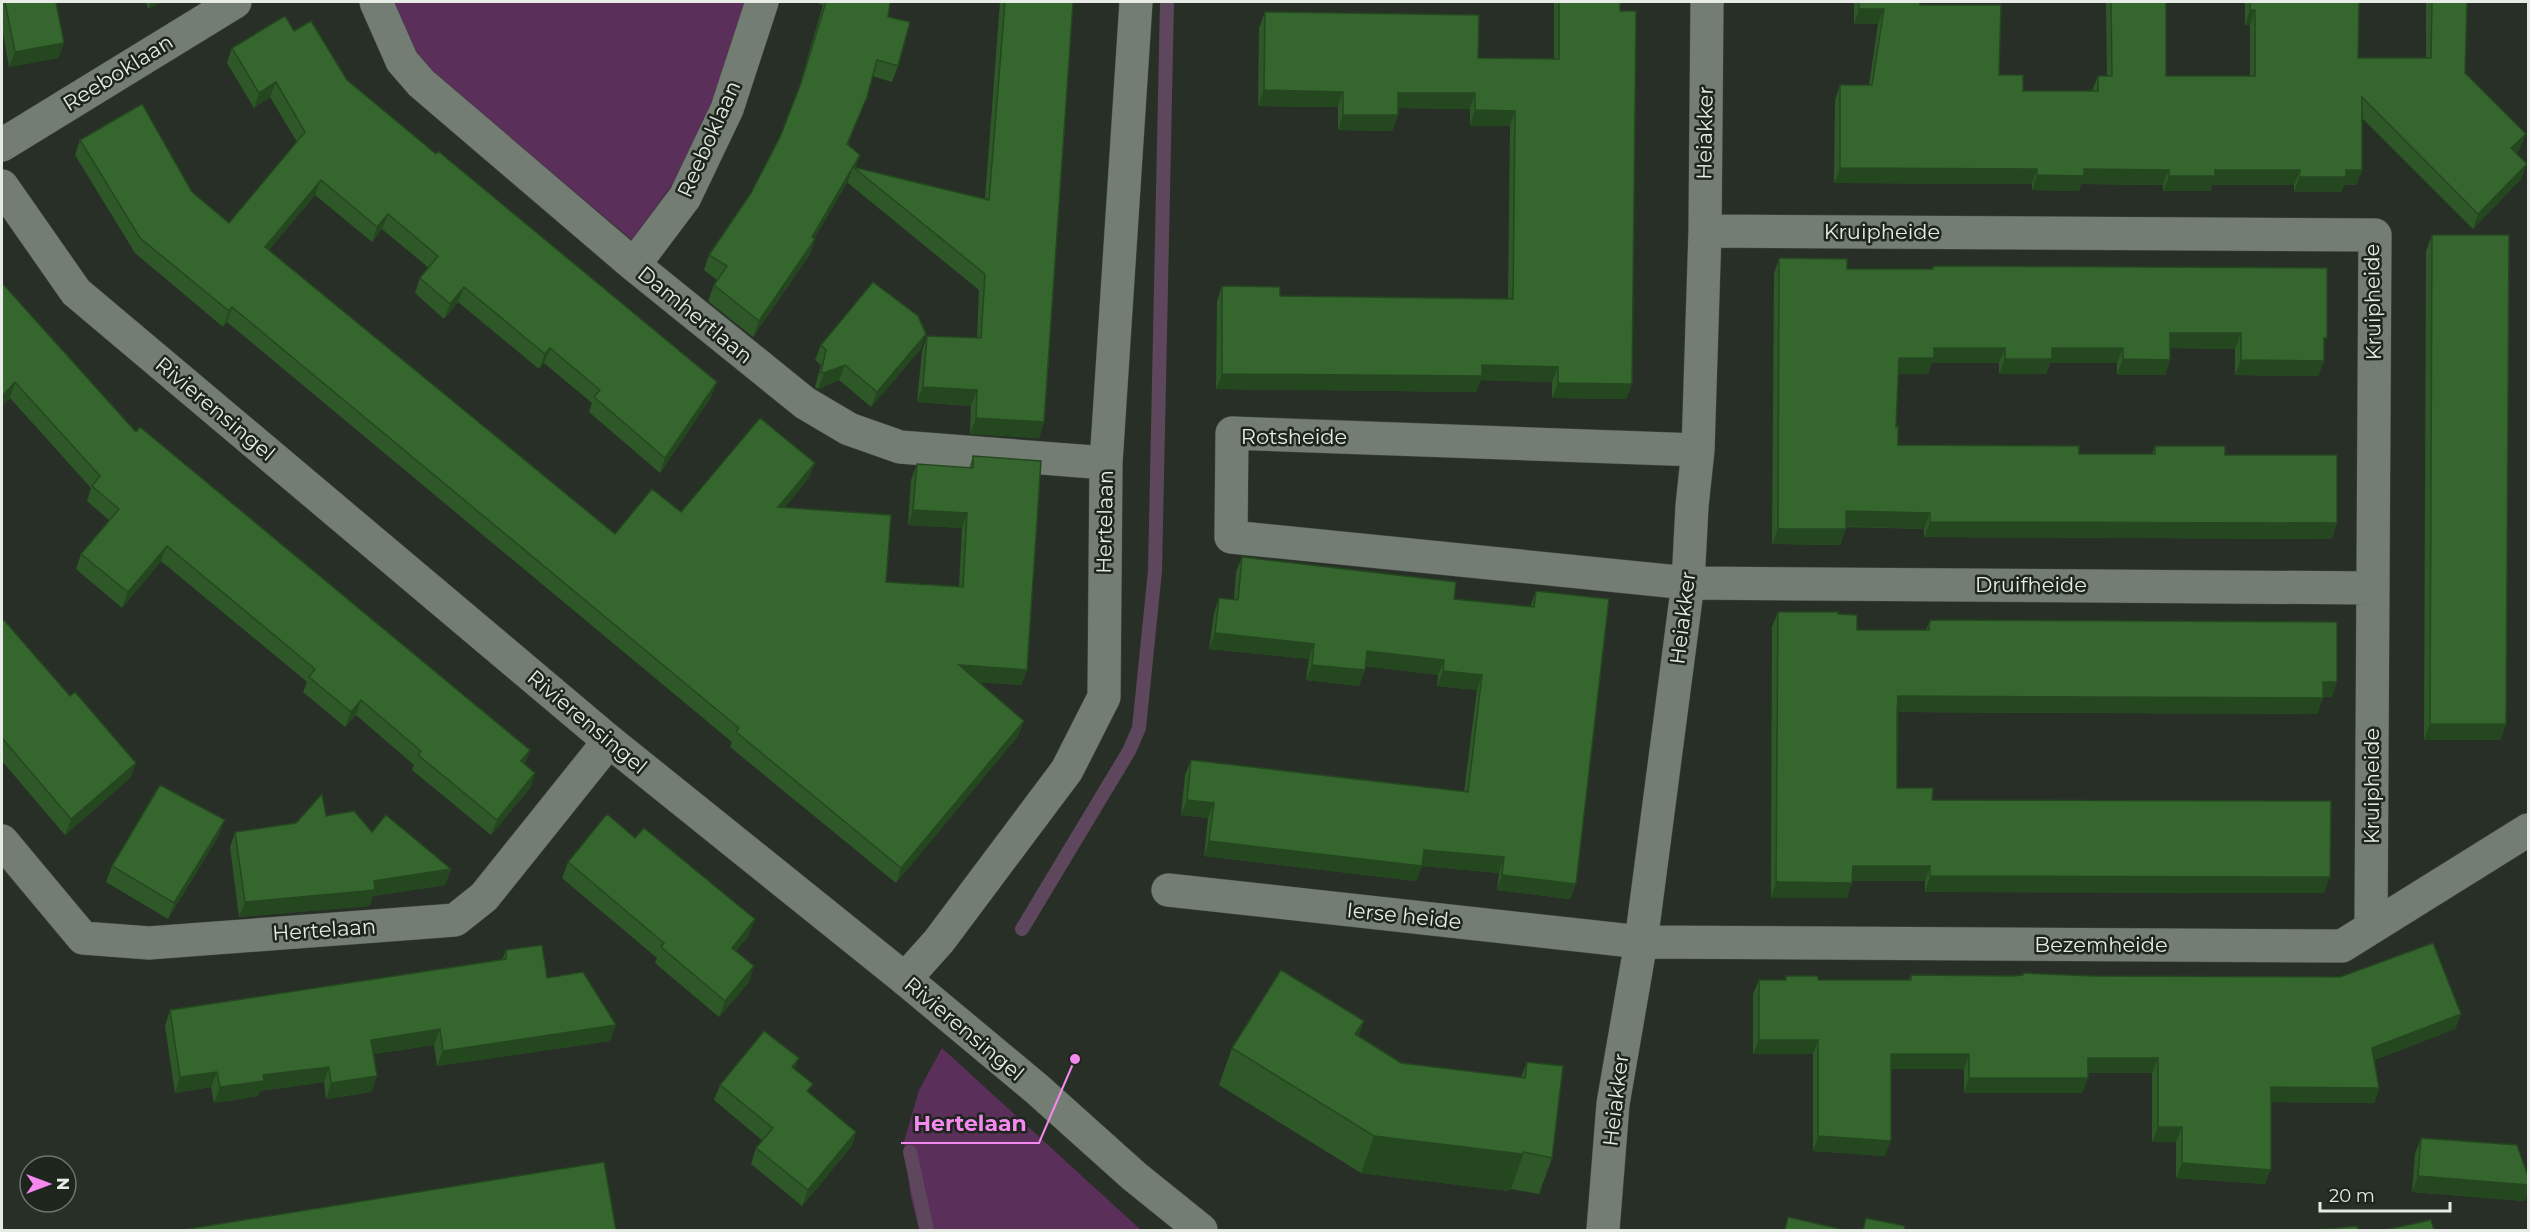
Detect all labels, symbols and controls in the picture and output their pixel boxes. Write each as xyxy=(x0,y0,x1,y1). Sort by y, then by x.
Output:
street label: Reeboklaan xyxy=(58,29,177,116)
street label: Reeboklaan xyxy=(672,77,745,201)
street label: Heiakker xyxy=(1691,86,1718,180)
street label: Kruipheide xyxy=(1824,219,1940,244)
street label: Kruipheide xyxy=(2359,244,2386,361)
street label: Damhertlaan xyxy=(633,261,758,369)
street label: Rivierensingel xyxy=(150,351,280,466)
street label: Rotsheide xyxy=(1241,424,1347,449)
street label: Hertelaan xyxy=(1091,470,1118,574)
street label: Heiakker xyxy=(1664,570,1701,666)
street label: Druifheide xyxy=(1975,572,2087,597)
street label: Rivierensingel xyxy=(522,664,652,779)
street label: Kruipheide xyxy=(2359,728,2384,844)
street label: Ierse heide xyxy=(1345,897,1463,934)
street label: Hertelaan xyxy=(271,913,377,946)
street label: Bezemheide xyxy=(2034,932,2168,957)
street label: Rivierensingel xyxy=(899,971,1029,1086)
street label: Heiakker xyxy=(1597,1052,1634,1148)
callout: Hertelaan xyxy=(901,1103,1039,1143)
text: Hertelaan xyxy=(913,1110,1027,1137)
north arrow xyxy=(18,1154,78,1214)
scale bar xyxy=(2320,1175,2450,1213)
text: N xyxy=(53,1178,72,1190)
text: 20 m xyxy=(2329,1185,2375,1207)

